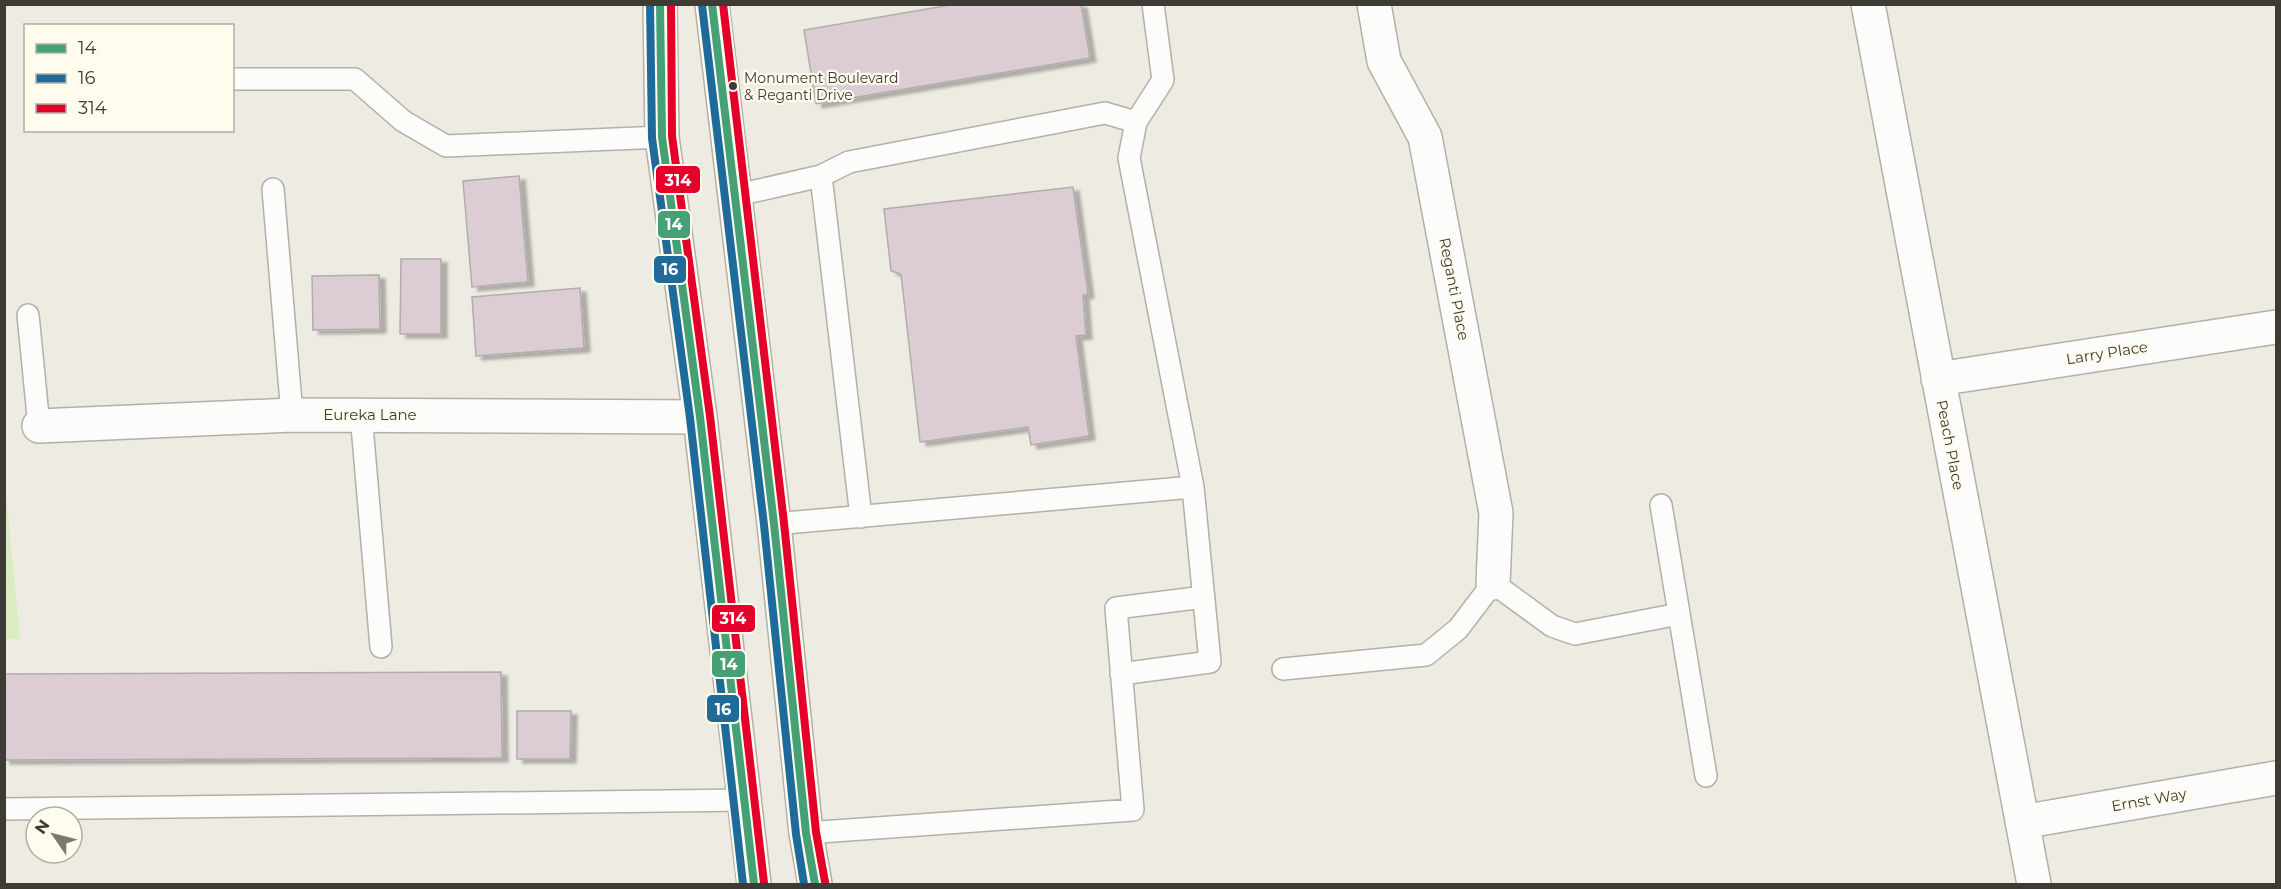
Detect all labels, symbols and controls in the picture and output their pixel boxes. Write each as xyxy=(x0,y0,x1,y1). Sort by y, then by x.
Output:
legend xyxy=(24,24,234,132)
text: 14 xyxy=(78,37,96,59)
text: 16 xyxy=(78,67,95,89)
place label: Monument Boulevard & Reganti Drive xyxy=(744,69,898,104)
marker: Monument Boulevard & Reganti Drive xyxy=(727,80,739,92)
text: 314 xyxy=(78,97,107,119)
line badge: 314 xyxy=(655,165,701,194)
text: 314 xyxy=(664,171,691,190)
line badge: 14 xyxy=(657,210,691,239)
text: 14 xyxy=(665,215,683,234)
street label: Reganti Place xyxy=(1435,236,1474,342)
line badge: 16 xyxy=(653,255,687,284)
text: 16 xyxy=(662,260,678,279)
street label: Larry Place xyxy=(2065,337,2149,368)
street label: Peach Place xyxy=(1932,398,1969,492)
street label: Eureka Lane xyxy=(323,405,417,424)
line badge: 314 xyxy=(711,604,756,633)
text: 314 xyxy=(719,609,746,628)
line badge: 14 xyxy=(711,650,746,678)
text: 14 xyxy=(720,655,738,674)
line badge: 16 xyxy=(706,694,740,723)
text: 16 xyxy=(715,700,731,719)
street label: Ernst Way xyxy=(2110,783,2189,815)
north arrow xyxy=(24,805,84,865)
text: N xyxy=(31,816,54,837)

